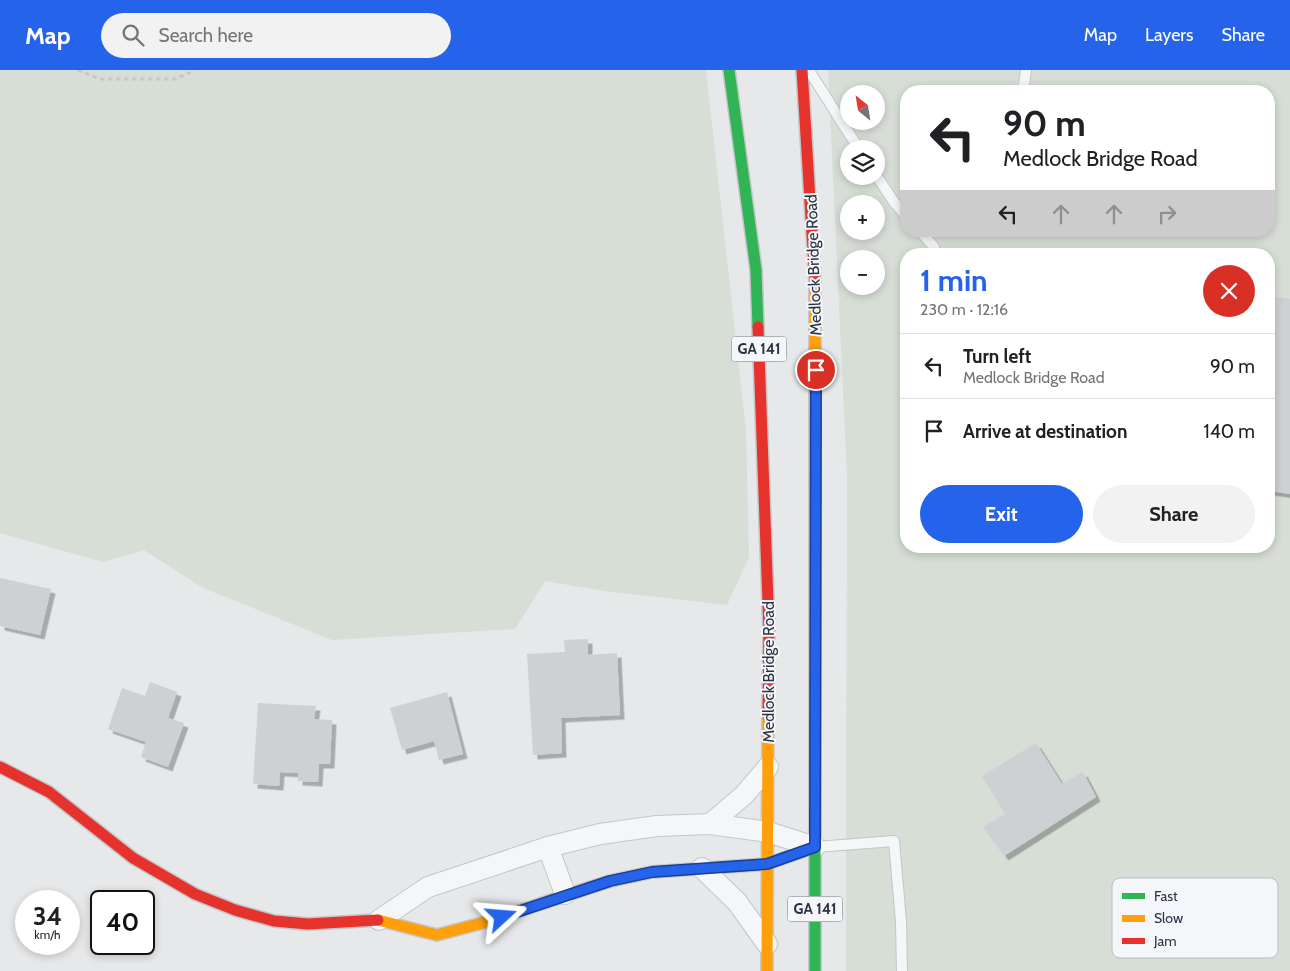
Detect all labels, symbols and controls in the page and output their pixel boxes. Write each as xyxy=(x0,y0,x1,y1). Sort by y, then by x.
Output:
search box xyxy=(101,13,451,58)
text: Map xyxy=(25,21,71,50)
icon: search xyxy=(119,21,147,49)
text: Search here xyxy=(159,24,253,47)
text: Map xyxy=(1084,24,1117,46)
text: Layers xyxy=(1145,24,1194,46)
text: Share xyxy=(1222,24,1265,46)
north arrow xyxy=(840,85,885,130)
map controls xyxy=(840,85,885,295)
text: 90 m xyxy=(1003,102,1086,145)
icon: left xyxy=(920,105,985,170)
button: layers xyxy=(840,140,885,185)
text: Medlock Bridge Road xyxy=(1003,145,1198,172)
street label: Medlock Bridge Road xyxy=(802,194,825,336)
button: + xyxy=(840,195,885,240)
icon: left xyxy=(994,200,1022,228)
icon: ahead xyxy=(1047,200,1075,228)
icon: ahead xyxy=(1100,200,1128,228)
icon: right xyxy=(1153,200,1181,228)
button: − xyxy=(840,250,885,295)
text: 1 min xyxy=(920,262,988,299)
button: close xyxy=(1203,265,1255,317)
text: 230 m · 12:16 xyxy=(920,300,1008,319)
road number: GA 141 xyxy=(732,336,786,362)
text: Turn left xyxy=(963,345,1031,368)
pin xyxy=(795,349,837,391)
icon: left xyxy=(920,352,948,380)
text: 90 m xyxy=(1210,355,1255,378)
icon: arrive xyxy=(802,356,830,384)
text: Medlock Bridge Road xyxy=(963,368,1105,387)
icon: arrive xyxy=(920,417,948,445)
text: Arrive at destination xyxy=(963,420,1127,443)
text: 140 m xyxy=(1204,420,1255,443)
button: Exit xyxy=(920,485,1083,543)
button: Share xyxy=(1093,485,1255,543)
street label: Medlock Bridge Road xyxy=(759,601,778,743)
legend xyxy=(1112,878,1278,958)
text: Fast xyxy=(1154,887,1178,905)
speed limit sign: 40 xyxy=(90,890,155,955)
position arrow xyxy=(475,890,527,942)
road number: GA 141 xyxy=(788,896,842,922)
text: 34 xyxy=(33,901,62,931)
text: Slow xyxy=(1154,909,1183,927)
text: km/h xyxy=(34,927,61,942)
text: Jam xyxy=(1153,932,1176,950)

